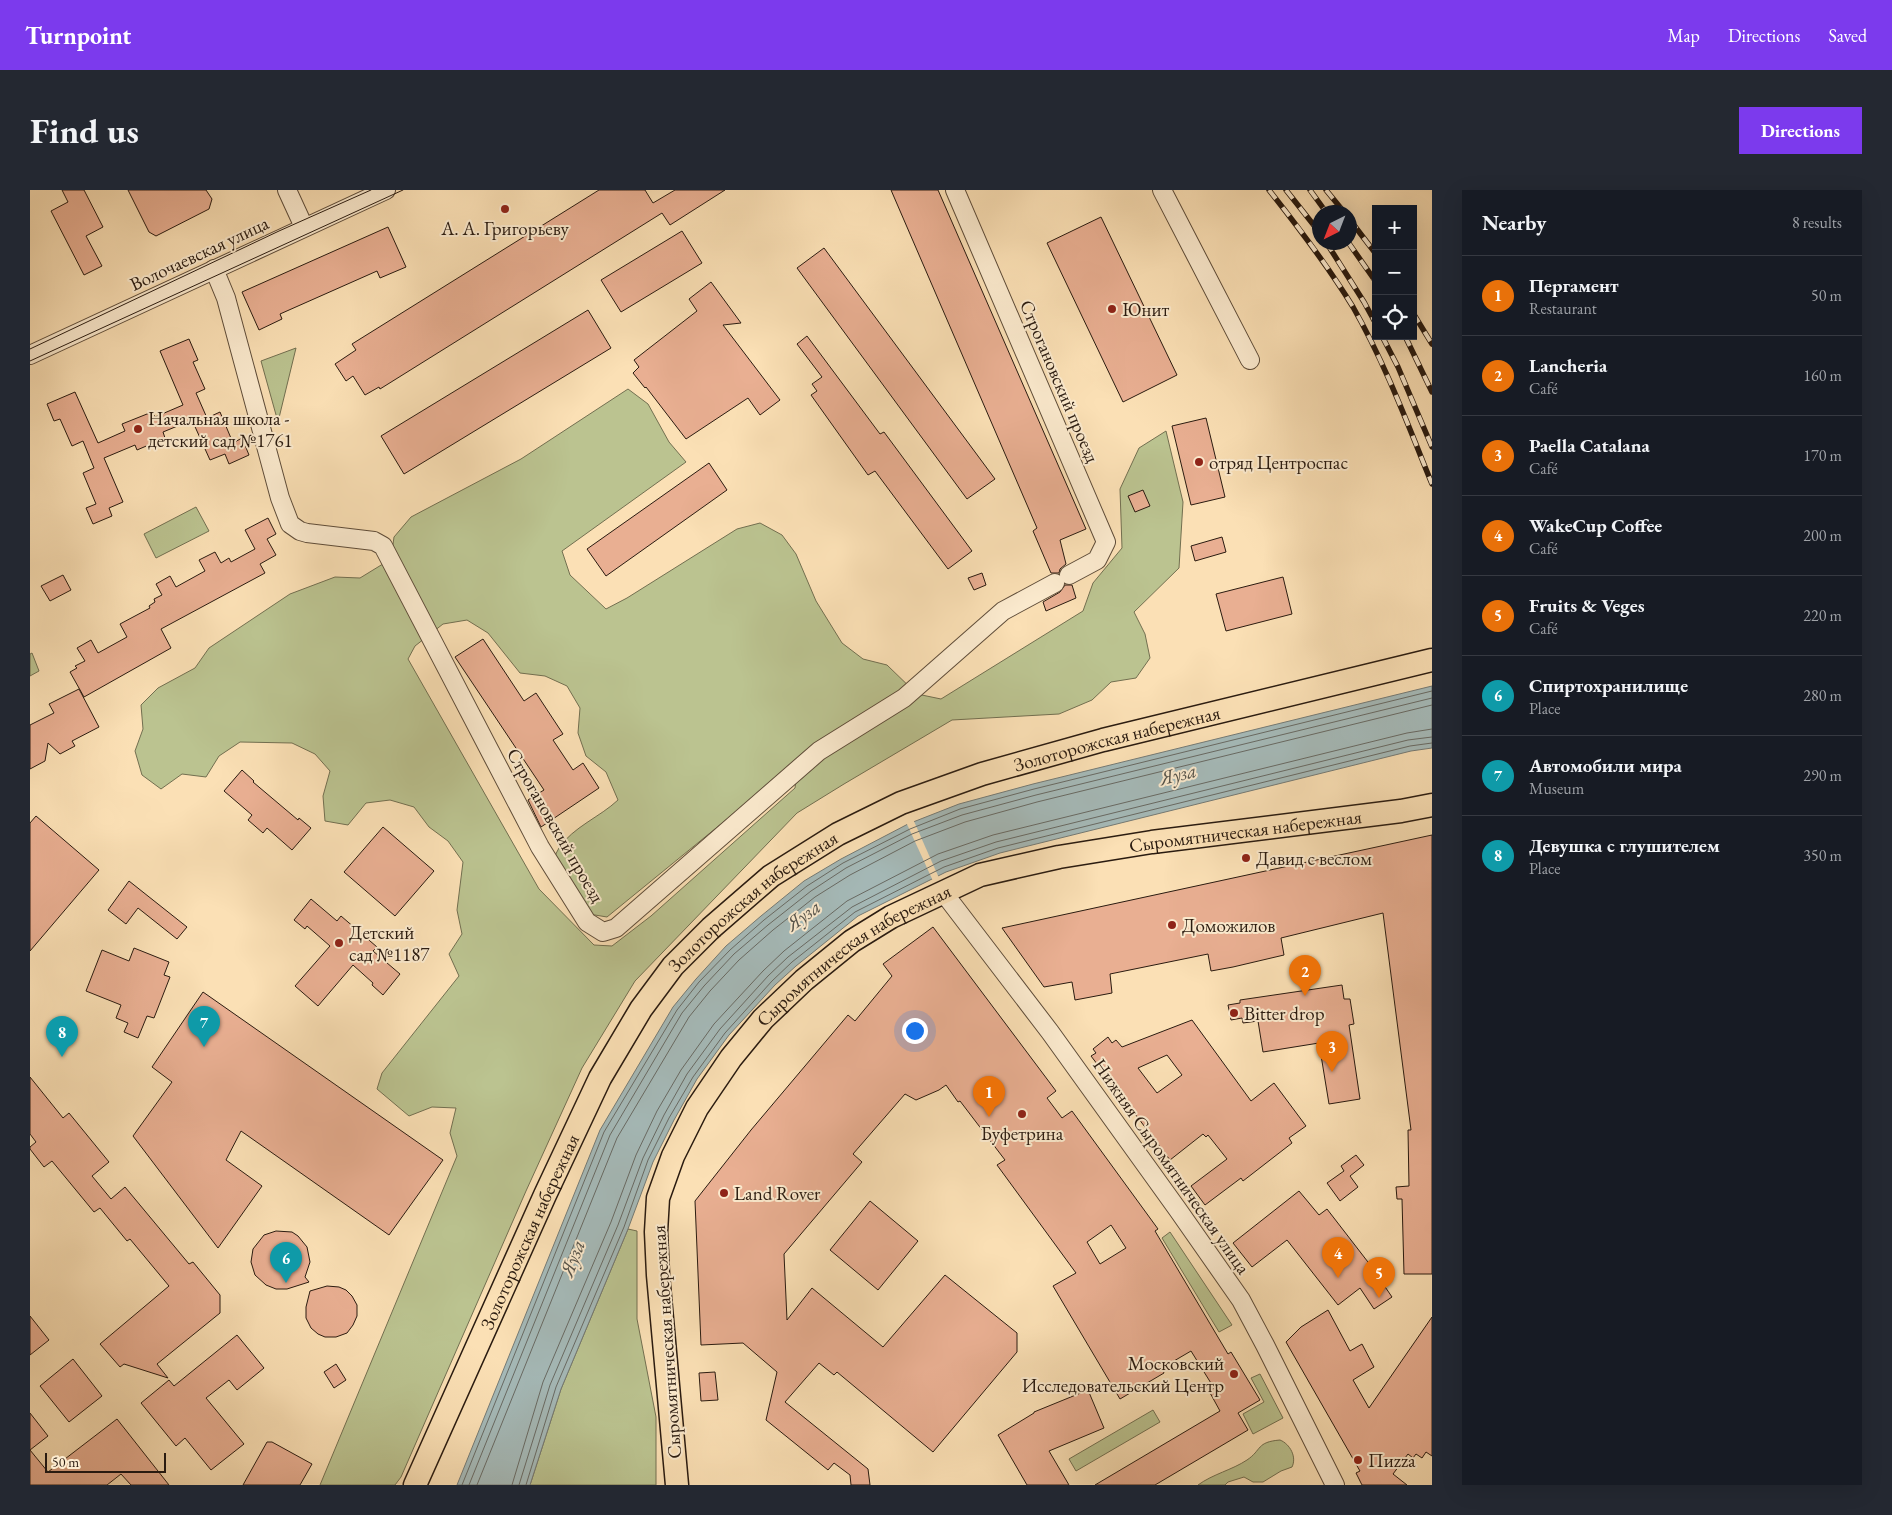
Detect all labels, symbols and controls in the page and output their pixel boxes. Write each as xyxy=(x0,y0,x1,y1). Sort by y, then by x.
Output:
text: Turnpoint xyxy=(25,20,131,51)
text: Map xyxy=(1668,24,1700,47)
text: Directions xyxy=(1728,24,1800,47)
text: Saved xyxy=(1828,24,1867,47)
button: Directions xyxy=(1739,107,1862,154)
text: Find us xyxy=(30,108,139,153)
marker: А. А. Григорьеву xyxy=(499,203,511,215)
north arrow xyxy=(1312,205,1357,250)
map controls xyxy=(1372,205,1417,340)
button: + xyxy=(1372,205,1417,250)
text: Nearby xyxy=(1482,209,1546,236)
street label: Волочаевская улица xyxy=(126,210,273,297)
text: 8 results xyxy=(1792,212,1842,233)
place label: А. А. Григорьеву xyxy=(440,216,569,241)
button: − xyxy=(1372,250,1417,295)
text: Пергамент xyxy=(1529,273,1619,298)
text: 1 xyxy=(1494,285,1502,306)
text: 50 m xyxy=(1811,285,1842,306)
button: locate xyxy=(1372,295,1417,340)
street label: Строгановский проезд xyxy=(1014,296,1105,467)
place label: Юнит xyxy=(1122,297,1169,322)
text: Restaurant xyxy=(1529,298,1597,319)
marker: Юнит xyxy=(1106,303,1118,315)
text: Lancheria xyxy=(1529,353,1607,378)
text: 2 xyxy=(1494,365,1502,386)
text: 160 m xyxy=(1803,365,1842,386)
text: Café xyxy=(1529,378,1558,399)
place label: Начальная школа - детский сад №1761 xyxy=(148,406,293,453)
marker: Начальная школа - детский сад №1761 xyxy=(132,423,144,435)
text: Paella Catalana xyxy=(1529,433,1650,458)
text: 3 xyxy=(1494,445,1502,466)
text: 170 m xyxy=(1803,445,1842,466)
place label: отряд Центроспас xyxy=(1209,450,1348,475)
marker: отряд Центроспас xyxy=(1193,456,1205,468)
text: Café xyxy=(1529,458,1558,479)
text: WakeCup Coffee xyxy=(1529,513,1662,538)
text: 4 xyxy=(1494,525,1502,546)
text: 200 m xyxy=(1803,525,1842,546)
text: Café xyxy=(1529,538,1558,559)
text: Fruits & Veges xyxy=(1529,593,1644,618)
text: 5 xyxy=(1494,605,1502,626)
text: 220 m xyxy=(1803,605,1842,626)
text: Café xyxy=(1529,618,1558,639)
text: Спиртохранилище xyxy=(1529,673,1688,698)
text: 6 xyxy=(1494,685,1502,706)
text: 280 m xyxy=(1803,685,1842,706)
text: Place xyxy=(1529,698,1561,719)
street label: Золоторожская набережная xyxy=(1011,700,1223,777)
street label: Строгановский проезд xyxy=(501,743,610,907)
text: Автомобили мира xyxy=(1529,753,1682,778)
water label: Яуза xyxy=(1155,757,1199,792)
text: 7 xyxy=(1494,765,1502,786)
text: 290 m xyxy=(1803,765,1842,786)
text: Museum xyxy=(1529,778,1584,799)
street label: Сыромятническая набережная xyxy=(1127,804,1364,859)
street label: Золоторожская набережная xyxy=(662,825,843,977)
text: Девушка с глушителем xyxy=(1529,833,1720,858)
text: 8 xyxy=(1494,845,1502,866)
text: 350 m xyxy=(1803,845,1842,866)
place label: Давид с веслом xyxy=(1256,846,1372,871)
marker: Давид с веслом xyxy=(1240,852,1252,864)
text: Place xyxy=(1529,858,1561,879)
street label: Сыромятническая набережная xyxy=(751,878,956,1032)
water label: Яуза xyxy=(779,894,826,938)
place label: Доможилов xyxy=(1182,913,1275,938)
marker: Доможилов xyxy=(1166,919,1178,931)
place label: Детский сад №1187 xyxy=(349,920,430,967)
marker: Детский сад №1187 xyxy=(333,937,345,949)
pin: 2 xyxy=(1289,955,1321,996)
place label: Bitter drop xyxy=(1244,1001,1325,1026)
pin: 7 xyxy=(188,1006,220,1047)
marker: Bitter drop xyxy=(1228,1007,1240,1019)
pin: 8 xyxy=(46,1016,78,1057)
your location xyxy=(902,1018,928,1044)
pin: 3 xyxy=(1316,1031,1348,1072)
street label: Нижняя Сыромятническая улица xyxy=(1087,1053,1256,1279)
pin: 1 xyxy=(973,1076,1005,1117)
marker: Буфетрина xyxy=(1016,1108,1028,1120)
place label: Буфетрина xyxy=(981,1121,1064,1146)
street label: Золоторожская набережная xyxy=(474,1129,585,1334)
place label: Land Rover xyxy=(734,1181,821,1206)
marker: Land Rover xyxy=(718,1187,730,1199)
street label: Сыромятническая набережная xyxy=(646,1224,687,1460)
water label: Яуза xyxy=(553,1236,591,1282)
pin: 4 xyxy=(1322,1237,1354,1278)
pin: 6 xyxy=(270,1242,302,1283)
pin: 5 xyxy=(1363,1257,1395,1298)
place label: Московский Исследовательский Центр xyxy=(1022,1351,1224,1398)
marker: Московский Исследовательский Центр xyxy=(1228,1368,1240,1380)
place label: Пиzzа xyxy=(1368,1448,1416,1473)
scale bar xyxy=(45,1450,166,1473)
text: 50 m xyxy=(52,1453,79,1471)
marker: Пиzzа xyxy=(1352,1454,1364,1466)

